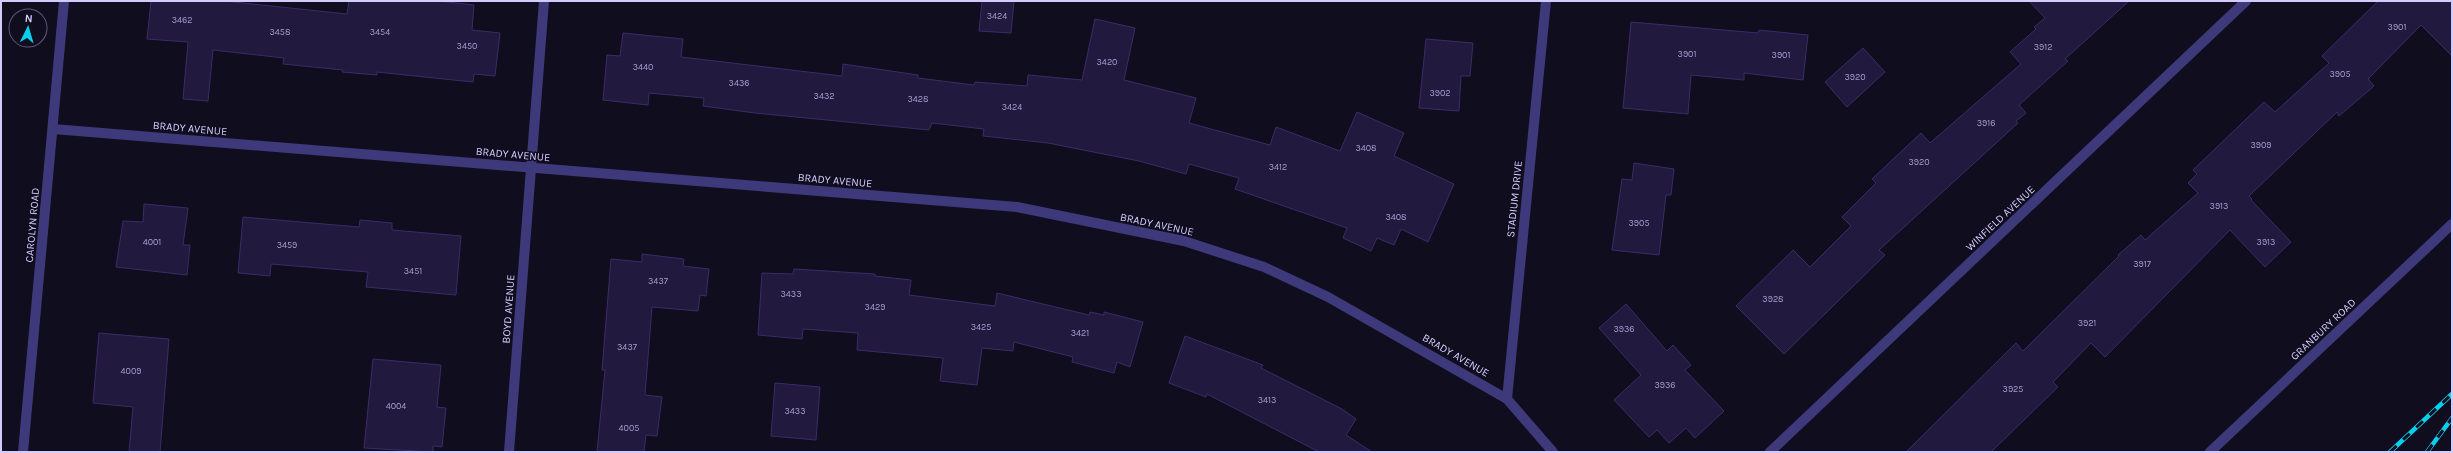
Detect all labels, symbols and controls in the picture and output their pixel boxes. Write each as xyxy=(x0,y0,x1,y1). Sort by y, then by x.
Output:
north arrow xyxy=(8,8,48,48)
house number: 3424 xyxy=(987,11,1007,21)
text: N xyxy=(24,12,33,25)
house number: 3462 xyxy=(172,15,192,25)
house number: 3901 xyxy=(2388,22,2406,32)
house number: 3458 xyxy=(270,27,291,37)
house number: 3454 xyxy=(370,27,390,37)
house number: 3450 xyxy=(457,41,477,51)
house number: 3912 xyxy=(2034,42,2052,52)
house number: 3901 xyxy=(1678,49,1696,59)
house number: 3901 xyxy=(1772,50,1790,60)
house number: 3420 xyxy=(1097,57,1117,67)
house number: 3440 xyxy=(633,62,653,72)
house number: 3905 xyxy=(2330,69,2350,79)
house number: 3920 xyxy=(1844,72,1866,82)
house number: 3436 xyxy=(729,78,749,88)
house number: 3902 xyxy=(1429,88,1451,98)
house number: 3432 xyxy=(814,91,834,101)
house number: 3428 xyxy=(907,94,929,104)
house number: 3424 xyxy=(1002,102,1022,112)
house number: 3916 xyxy=(1977,118,1995,128)
street label: BRADY AVENUE xyxy=(152,119,228,138)
house number: 3909 xyxy=(2250,140,2272,150)
house number: 3408 xyxy=(1355,143,1377,153)
street label: BRADY AVENUE xyxy=(475,145,551,164)
house number: 3920 xyxy=(1908,157,1930,167)
street label: STADIUM DRIVE xyxy=(1504,160,1525,238)
house number: 3412 xyxy=(1269,162,1287,172)
street label: BRADY AVENUE xyxy=(797,171,873,190)
street label: WINFIELD AVENUE xyxy=(1963,183,2038,254)
street label: CAROLYN ROAD xyxy=(23,187,42,263)
house number: 3913 xyxy=(2210,201,2228,211)
street label: BRADY AVENUE xyxy=(1119,210,1195,239)
house number: 3408 xyxy=(1385,212,1407,222)
house number: 3905 xyxy=(1629,218,1649,228)
house number: 4001 xyxy=(143,237,161,247)
house number: 3913 xyxy=(2257,237,2275,247)
house number: 3459 xyxy=(277,240,297,250)
house number: 3917 xyxy=(2133,259,2152,269)
house number: 3451 xyxy=(404,266,422,276)
street label: BOYD AVENUE xyxy=(500,274,517,344)
house number: 3437 xyxy=(648,276,669,286)
house number: 3433 xyxy=(781,289,801,299)
house number: 3928 xyxy=(1762,294,1784,304)
street label: GRANBURY ROAD xyxy=(2288,296,2359,363)
house number: 3429 xyxy=(865,302,885,312)
house number: 3921 xyxy=(2078,318,2096,328)
house number: 3425 xyxy=(971,322,991,332)
house number: 3936 xyxy=(1613,324,1635,334)
house number: 3421 xyxy=(1071,328,1089,338)
street label: BRADY AVENUE xyxy=(1420,331,1491,380)
house number: 3437 xyxy=(617,342,638,352)
house number: 4009 xyxy=(121,366,141,376)
house number: 3936 xyxy=(1654,380,1676,390)
house number: 3925 xyxy=(2003,384,2023,394)
house number: 3413 xyxy=(1258,395,1276,405)
house number: 4004 xyxy=(386,401,406,411)
house number: 3433 xyxy=(785,406,805,416)
house number: 4005 xyxy=(619,423,639,433)

